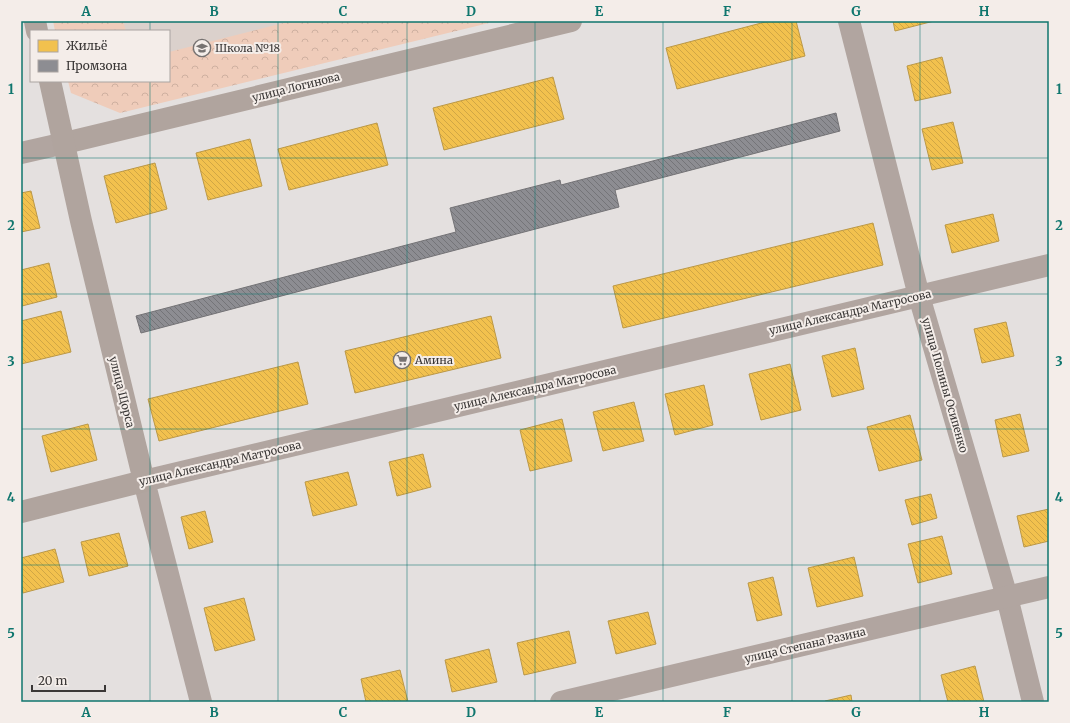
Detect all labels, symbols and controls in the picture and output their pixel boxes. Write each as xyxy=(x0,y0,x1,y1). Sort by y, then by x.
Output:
text: A xyxy=(80,3,91,20)
text: B xyxy=(209,3,219,20)
text: C xyxy=(339,3,348,20)
text: D xyxy=(466,3,476,20)
text: E xyxy=(595,3,604,20)
text: F xyxy=(723,3,731,20)
text: G xyxy=(851,3,861,20)
text: H xyxy=(979,3,990,20)
legend xyxy=(30,30,170,82)
text: Жильё xyxy=(66,38,107,53)
school or university icon: Школа №18 xyxy=(192,38,212,58)
place label: Школа №18 xyxy=(215,41,281,55)
text: Промзона xyxy=(66,58,128,73)
street label: улица Логинова xyxy=(251,69,341,105)
text: 1 xyxy=(8,81,14,98)
text: 1 xyxy=(1056,81,1062,98)
text: 2 xyxy=(7,217,15,234)
text: 2 xyxy=(1055,217,1063,234)
street label: улица Александра Матросова xyxy=(768,286,933,338)
street label: улица Полины Осипенко xyxy=(919,316,971,455)
supermarket icon: Амина xyxy=(392,350,412,370)
text: 3 xyxy=(7,353,15,370)
place label: Амина xyxy=(414,353,453,367)
text: 3 xyxy=(1055,353,1063,370)
street label: улица Щорса xyxy=(106,355,138,429)
street label: улица Александра Матросова xyxy=(453,362,618,414)
street label: улица Александра Матросова xyxy=(138,437,303,489)
text: 4 xyxy=(7,489,16,506)
text: 4 xyxy=(1055,489,1064,506)
street label: улица Степана Разина xyxy=(743,624,867,666)
text: 5 xyxy=(7,625,15,642)
text: 5 xyxy=(1055,625,1063,642)
scale bar xyxy=(32,667,105,693)
text: 20 m xyxy=(38,673,67,688)
text: A xyxy=(80,704,91,721)
text: B xyxy=(209,704,219,721)
text: C xyxy=(339,704,348,721)
text: D xyxy=(466,704,476,721)
text: E xyxy=(595,704,604,721)
text: F xyxy=(723,704,731,721)
text: G xyxy=(851,704,861,721)
text: H xyxy=(979,704,990,721)

